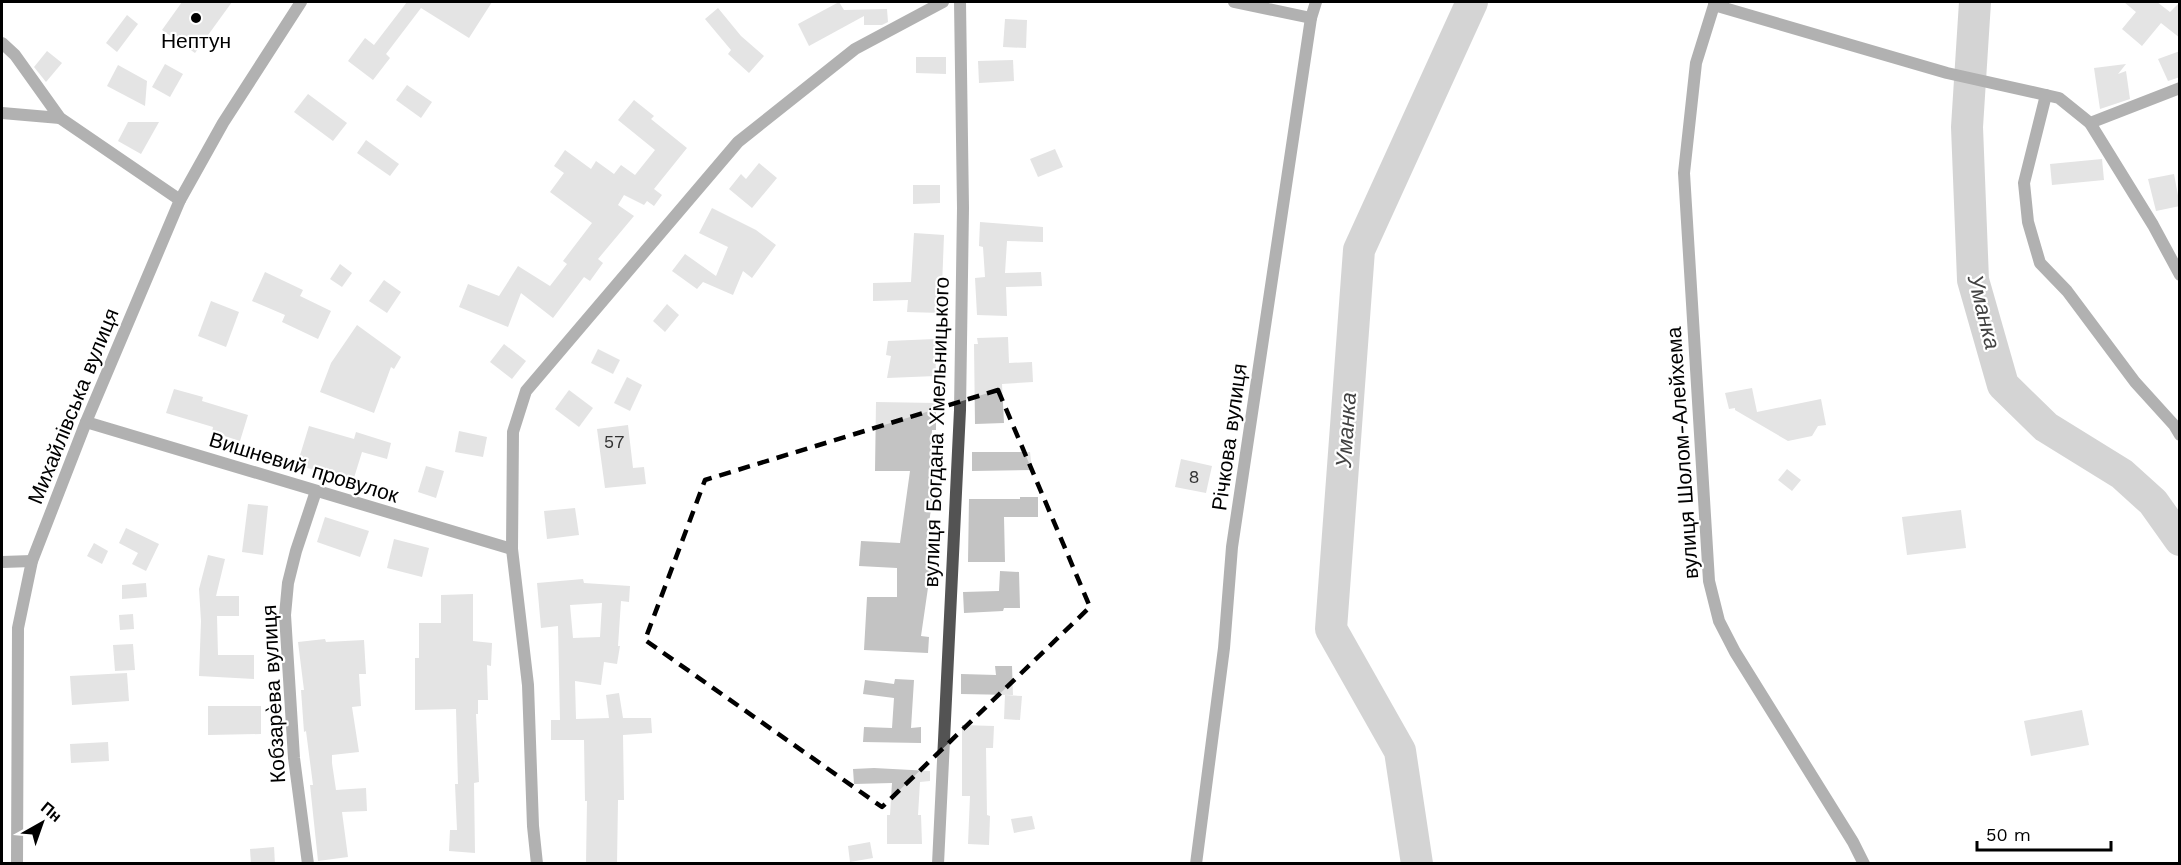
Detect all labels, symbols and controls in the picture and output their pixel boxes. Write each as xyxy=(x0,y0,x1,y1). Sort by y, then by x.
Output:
marker: Нептун xyxy=(189,11,203,25)
place label: Нептун xyxy=(161,28,231,53)
water label: Уманка xyxy=(1962,271,2005,352)
street label: вулиця Богдана Хмельницького xyxy=(918,276,954,588)
street label: Михайлівська вулиця xyxy=(22,305,124,507)
street label: вулиця Шолом-Алейхема xyxy=(1661,326,1703,580)
street label: Річкова вулиця xyxy=(1206,362,1252,512)
water label: Уманка xyxy=(1331,391,1361,470)
street label: Вишневий провулок xyxy=(206,426,402,508)
house number: 57 xyxy=(604,431,624,452)
house number: 8 xyxy=(1188,466,1200,487)
street label: Кобзарèва вулиця xyxy=(256,604,290,784)
north arrow xyxy=(12,793,72,853)
text: Пн xyxy=(37,798,66,826)
scale bar xyxy=(1977,814,2110,852)
text: 50 m xyxy=(1986,824,2031,845)

